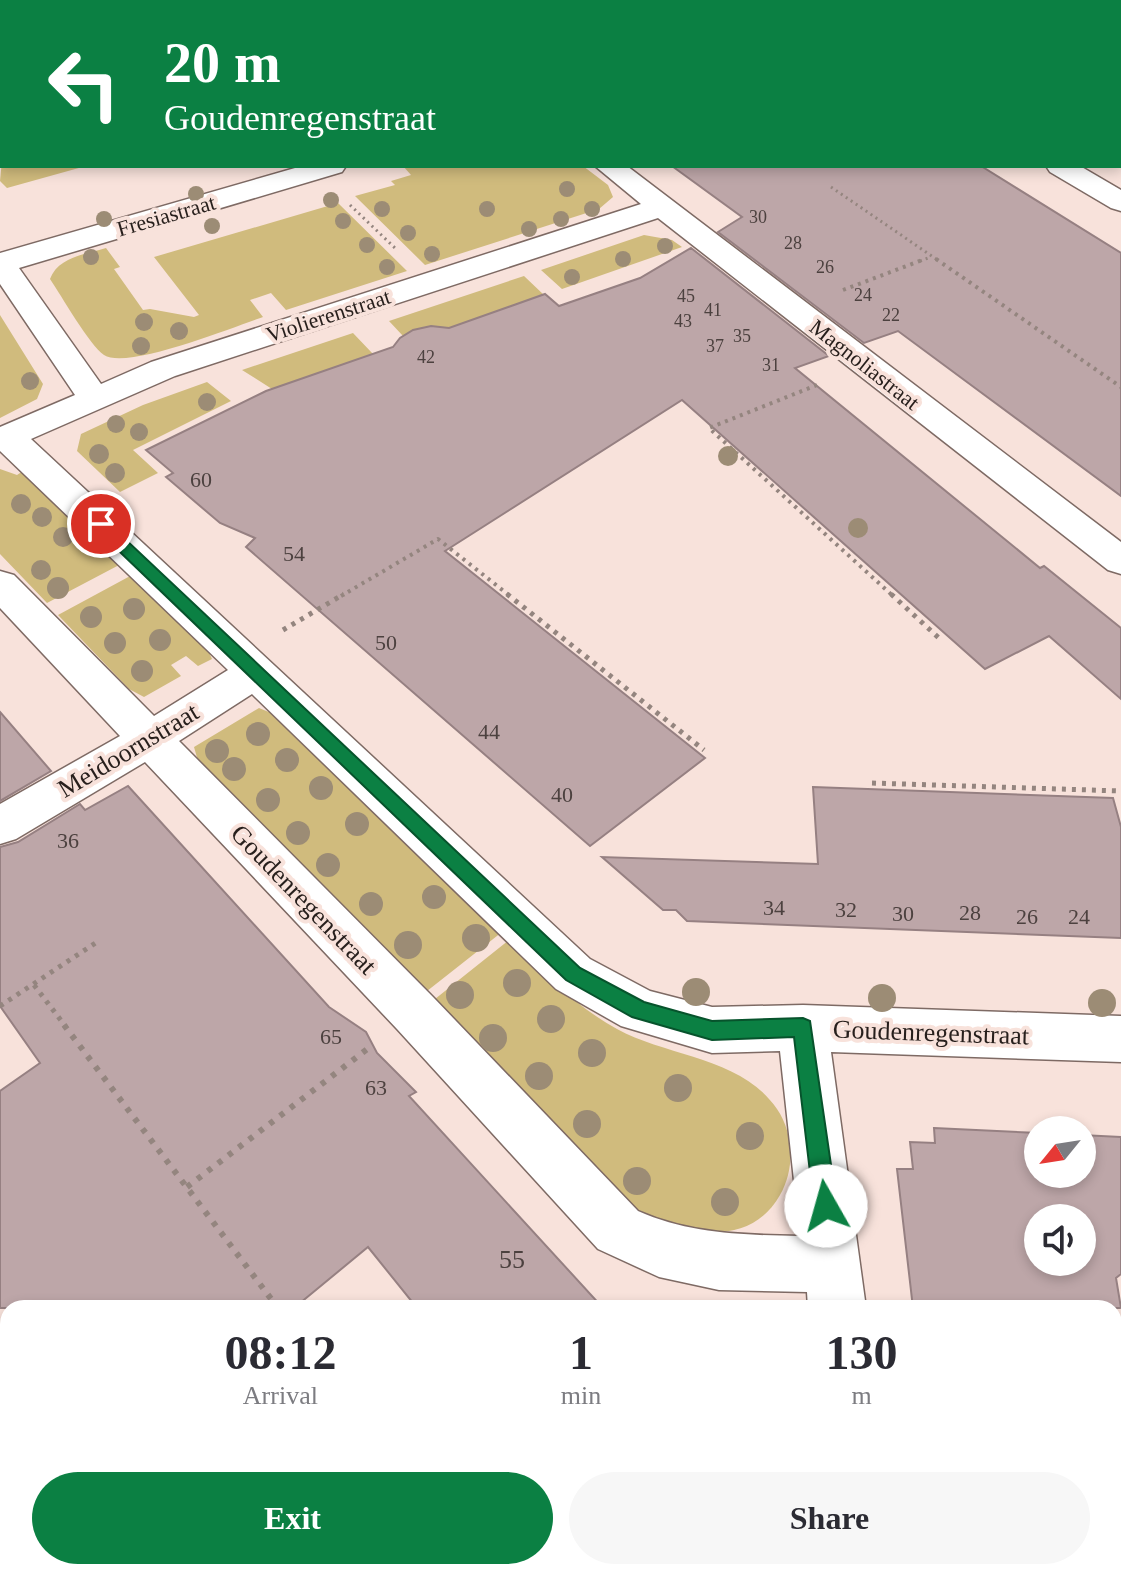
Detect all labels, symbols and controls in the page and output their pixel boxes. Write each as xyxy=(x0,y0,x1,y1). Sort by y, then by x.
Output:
icon: left xyxy=(32,32,136,136)
text: 20 m xyxy=(164,32,281,94)
text: Goudenregenstraat xyxy=(164,98,436,138)
street label: Fresiastraat xyxy=(114,189,218,241)
house number: 30 xyxy=(749,207,767,227)
house number: 28 xyxy=(784,233,802,253)
house number: 26 xyxy=(816,257,834,277)
street label: Violierenstraat xyxy=(263,284,394,347)
house number: 24 xyxy=(854,285,872,305)
house number: 45 xyxy=(677,286,695,306)
house number: 41 xyxy=(704,300,722,320)
house number: 22 xyxy=(882,305,900,325)
house number: 43 xyxy=(674,311,692,331)
street label: Magnoliastraat xyxy=(805,314,924,415)
house number: 35 xyxy=(733,326,751,346)
house number: 37 xyxy=(706,336,724,356)
house number: 42 xyxy=(417,347,435,367)
house number: 31 xyxy=(762,355,780,375)
house number: 60 xyxy=(190,467,212,492)
pin xyxy=(67,490,135,558)
icon: arrive xyxy=(79,502,123,546)
house number: 54 xyxy=(283,541,305,566)
house number: 50 xyxy=(375,630,397,655)
street label: Meidoornstraat xyxy=(53,697,204,804)
house number: 44 xyxy=(478,719,500,744)
house number: 40 xyxy=(551,782,573,807)
street label: Goudenregenstraat xyxy=(225,819,383,981)
house number: 36 xyxy=(57,828,79,853)
house number: 34 xyxy=(763,895,785,920)
house number: 32 xyxy=(835,897,857,922)
house number: 28 xyxy=(959,900,981,925)
house number: 30 xyxy=(892,901,914,926)
house number: 26 xyxy=(1016,904,1038,929)
house number: 24 xyxy=(1068,904,1090,929)
street label: Goudenregenstraat xyxy=(832,1015,1030,1050)
house number: 65 xyxy=(320,1024,342,1049)
house number: 63 xyxy=(365,1075,387,1100)
north arrow xyxy=(1024,1116,1096,1188)
map controls xyxy=(1024,1116,1096,1276)
position arrow xyxy=(784,1164,868,1248)
button: sound xyxy=(1024,1204,1096,1276)
house number: 55 xyxy=(499,1245,525,1274)
text: 08:12 xyxy=(224,1326,336,1379)
text: 1 xyxy=(569,1326,593,1379)
text: 130 xyxy=(826,1326,898,1379)
text: Arrival xyxy=(243,1381,318,1410)
text: min xyxy=(561,1381,601,1410)
text: m xyxy=(851,1381,872,1410)
button: Exit xyxy=(32,1472,553,1564)
button: Share xyxy=(569,1472,1090,1564)

